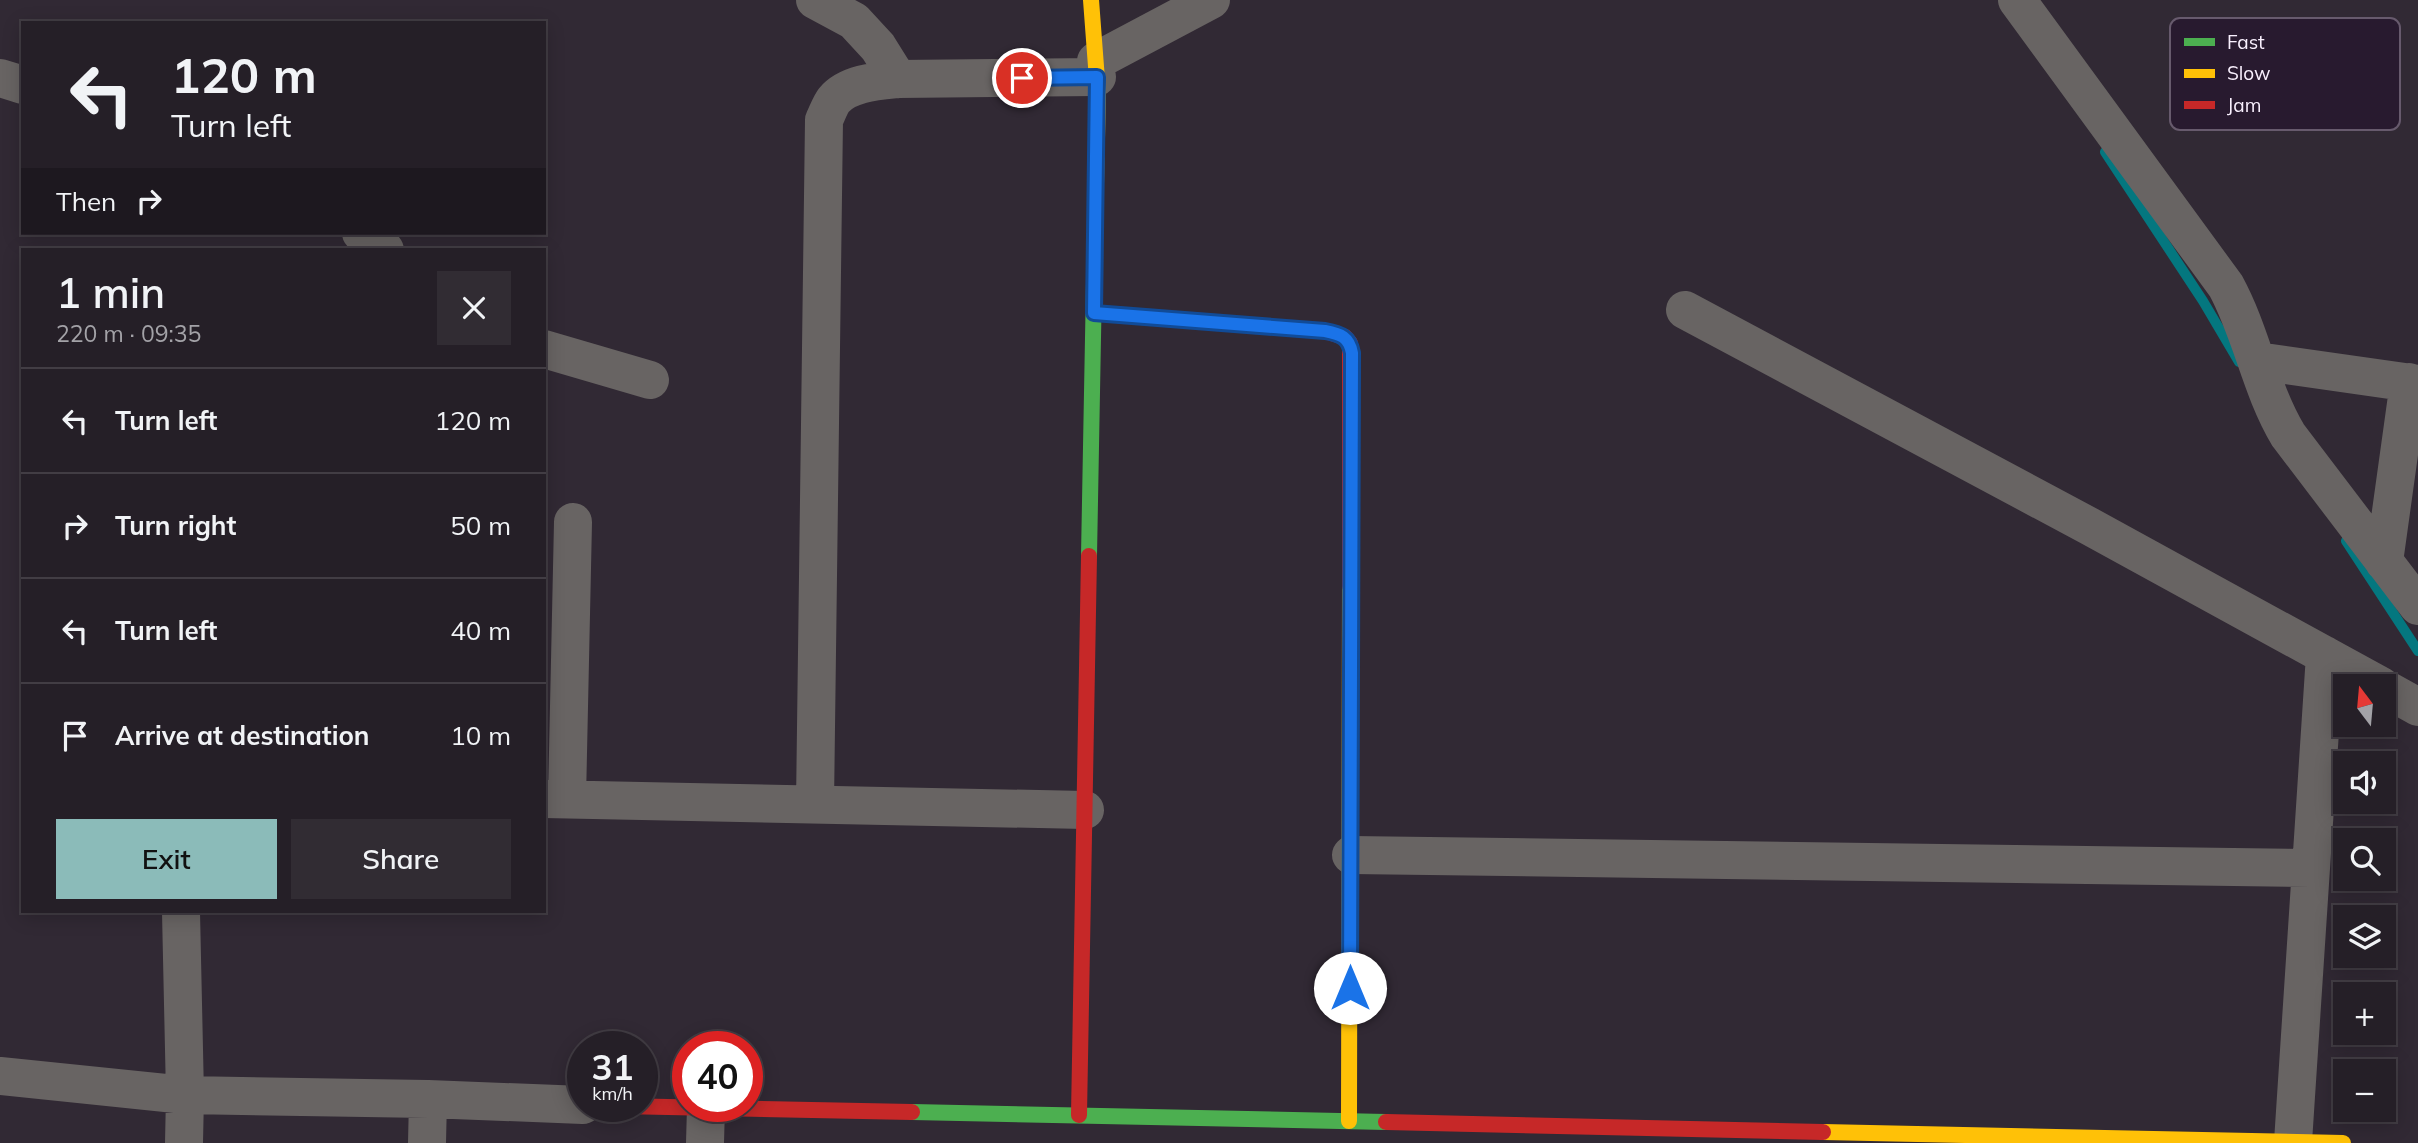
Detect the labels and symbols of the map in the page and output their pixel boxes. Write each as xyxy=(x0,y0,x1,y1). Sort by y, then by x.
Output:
legend xyxy=(2170,18,2400,130)
text: Fast xyxy=(2227,30,2265,54)
pin xyxy=(992,48,1052,108)
text: Slow xyxy=(2227,61,2271,85)
text: Jam xyxy=(2227,93,2261,117)
north arrow xyxy=(2333,674,2396,737)
position arrow xyxy=(1313,951,1387,1025)
speed limit sign: 40 xyxy=(672,1031,763,1122)

